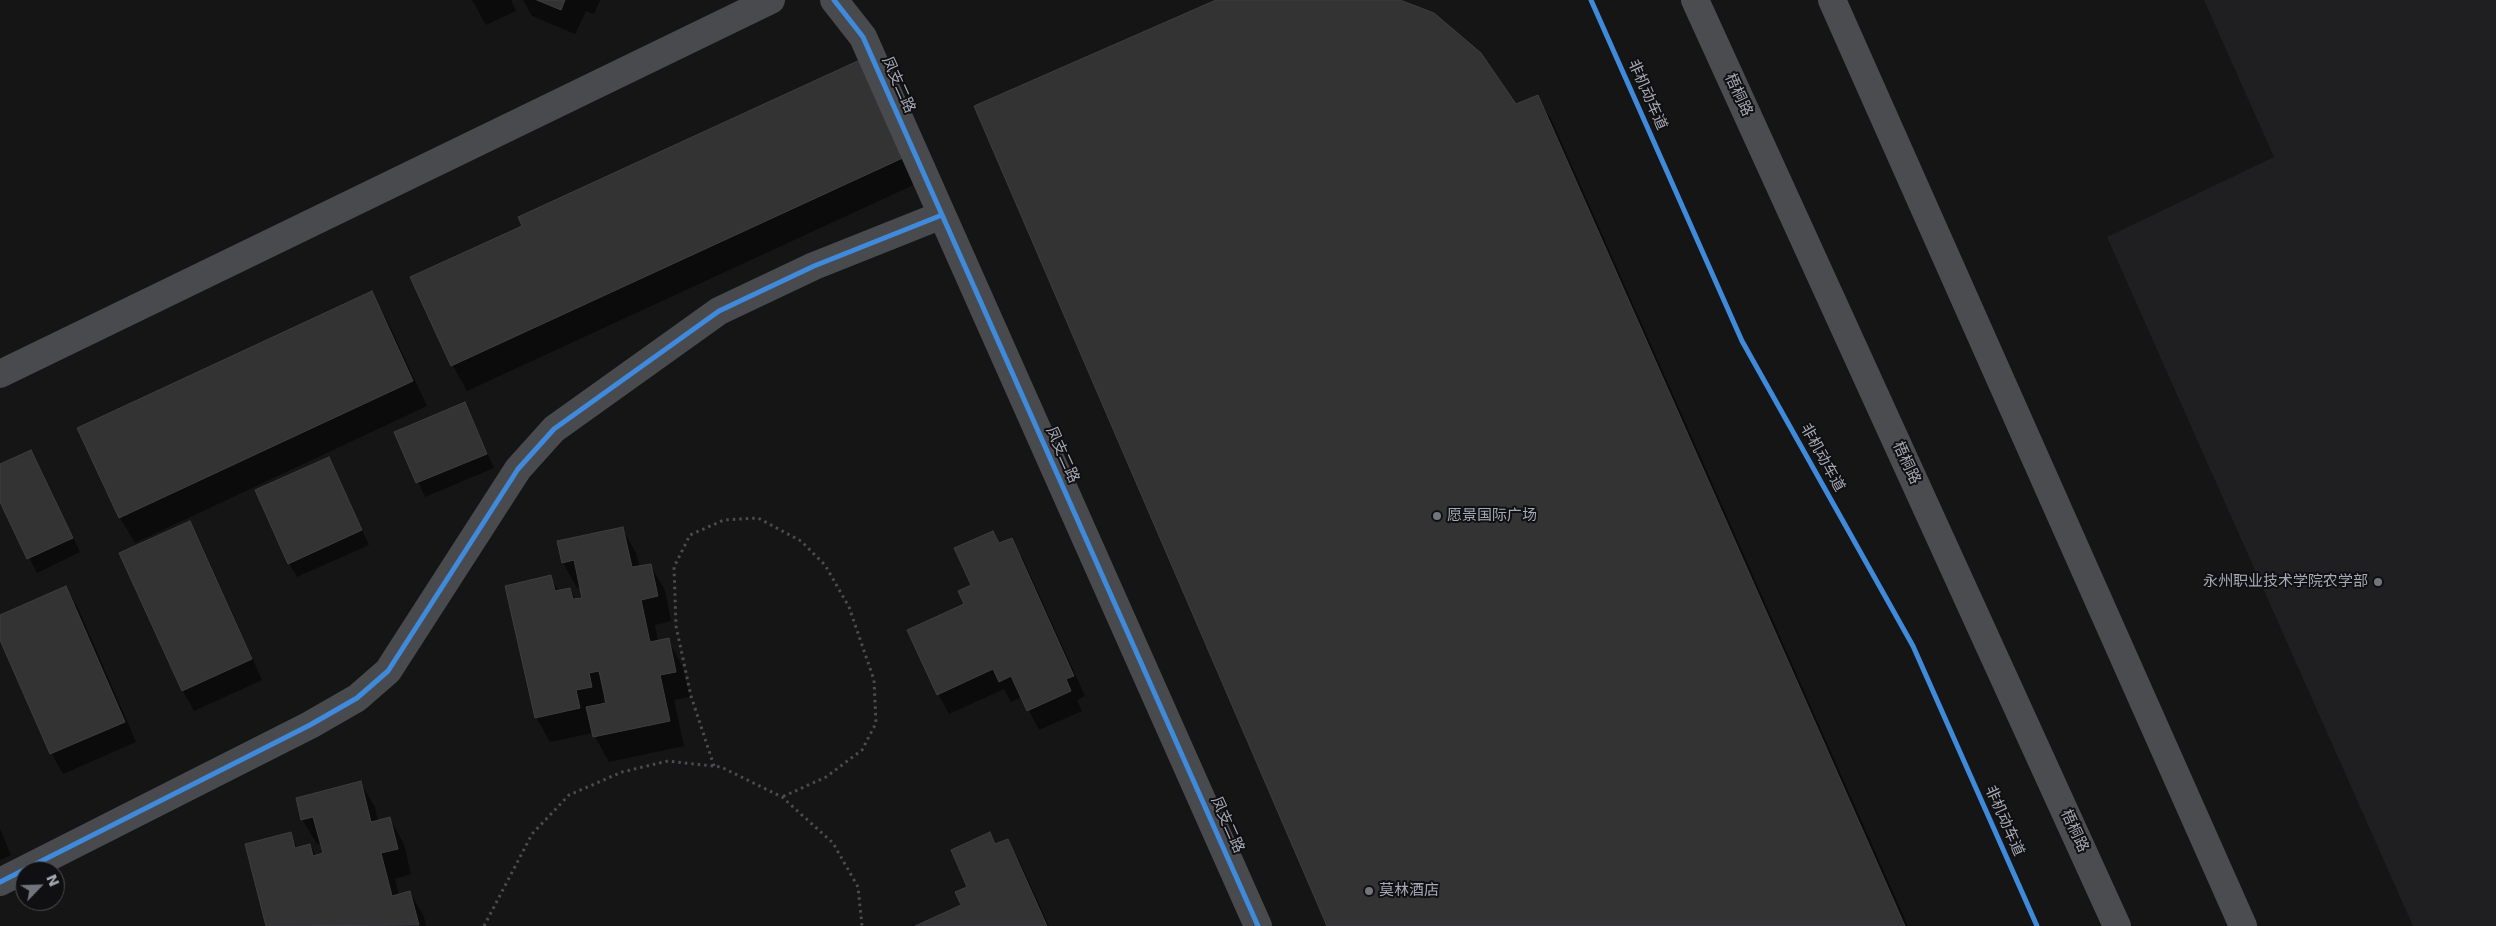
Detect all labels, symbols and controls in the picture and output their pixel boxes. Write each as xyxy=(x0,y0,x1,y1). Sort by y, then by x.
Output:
street label: 凤支二路 xyxy=(878,54,918,116)
street label: 非机动车道 xyxy=(1624,57,1670,133)
street label: 梧桐路 xyxy=(1720,71,1756,119)
street label: 非机动车道 xyxy=(1796,421,1848,495)
street label: 凤支二路 xyxy=(1042,424,1082,486)
street label: 梧桐路 xyxy=(1888,439,1924,487)
place label: 愿景国际广场 xyxy=(1447,507,1537,525)
marker: 愿景国际广场 xyxy=(1431,510,1443,522)
place label: 永州职业技术学院农学部 xyxy=(2203,573,2368,591)
marker: 永州职业技术学院农学部 xyxy=(2372,576,2384,588)
street label: 非机动车道 xyxy=(1981,783,2027,859)
street label: 凤支二路 xyxy=(1207,794,1247,856)
street label: 梧桐路 xyxy=(2056,807,2092,855)
north arrow xyxy=(15,861,65,911)
text: N xyxy=(43,872,62,889)
place label: 莫林酒店 xyxy=(1379,882,1439,900)
marker: 莫林酒店 xyxy=(1363,885,1375,897)

